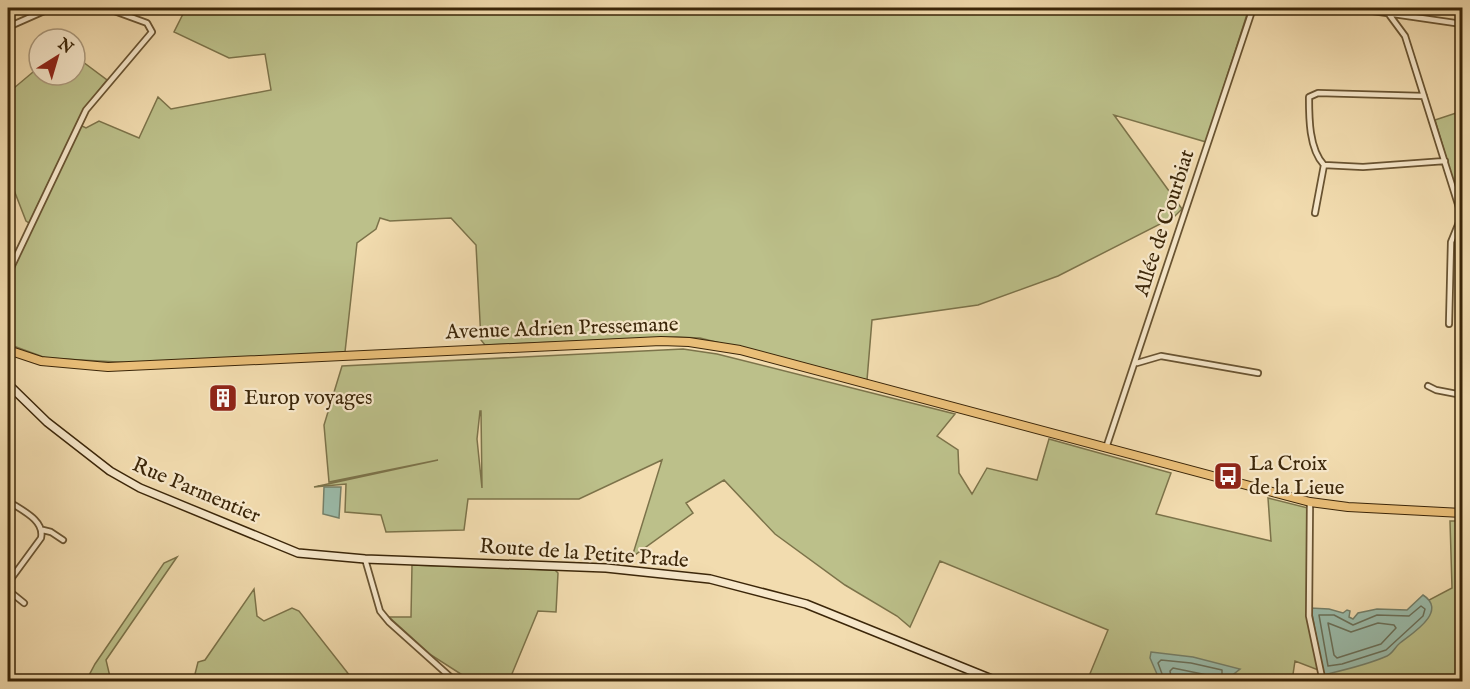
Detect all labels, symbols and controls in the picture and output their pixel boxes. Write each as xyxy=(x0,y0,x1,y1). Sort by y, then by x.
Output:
north arrow xyxy=(27,27,87,87)
text: N xyxy=(52,34,76,59)
street label: Allée de Courbiat xyxy=(1128,146,1201,301)
street label: Avenue Adrien Pressemane xyxy=(444,311,679,347)
building icon: Europ voyages xyxy=(207,382,239,414)
place label: Europ voyages xyxy=(244,385,372,412)
place label: La Croix de la Lieue xyxy=(1249,451,1345,502)
street label: Rue Parmentier xyxy=(128,452,264,530)
bus stop icon: La Croix de la Lieue xyxy=(1212,460,1244,492)
street label: Route de la Petite Prade xyxy=(478,533,690,575)

